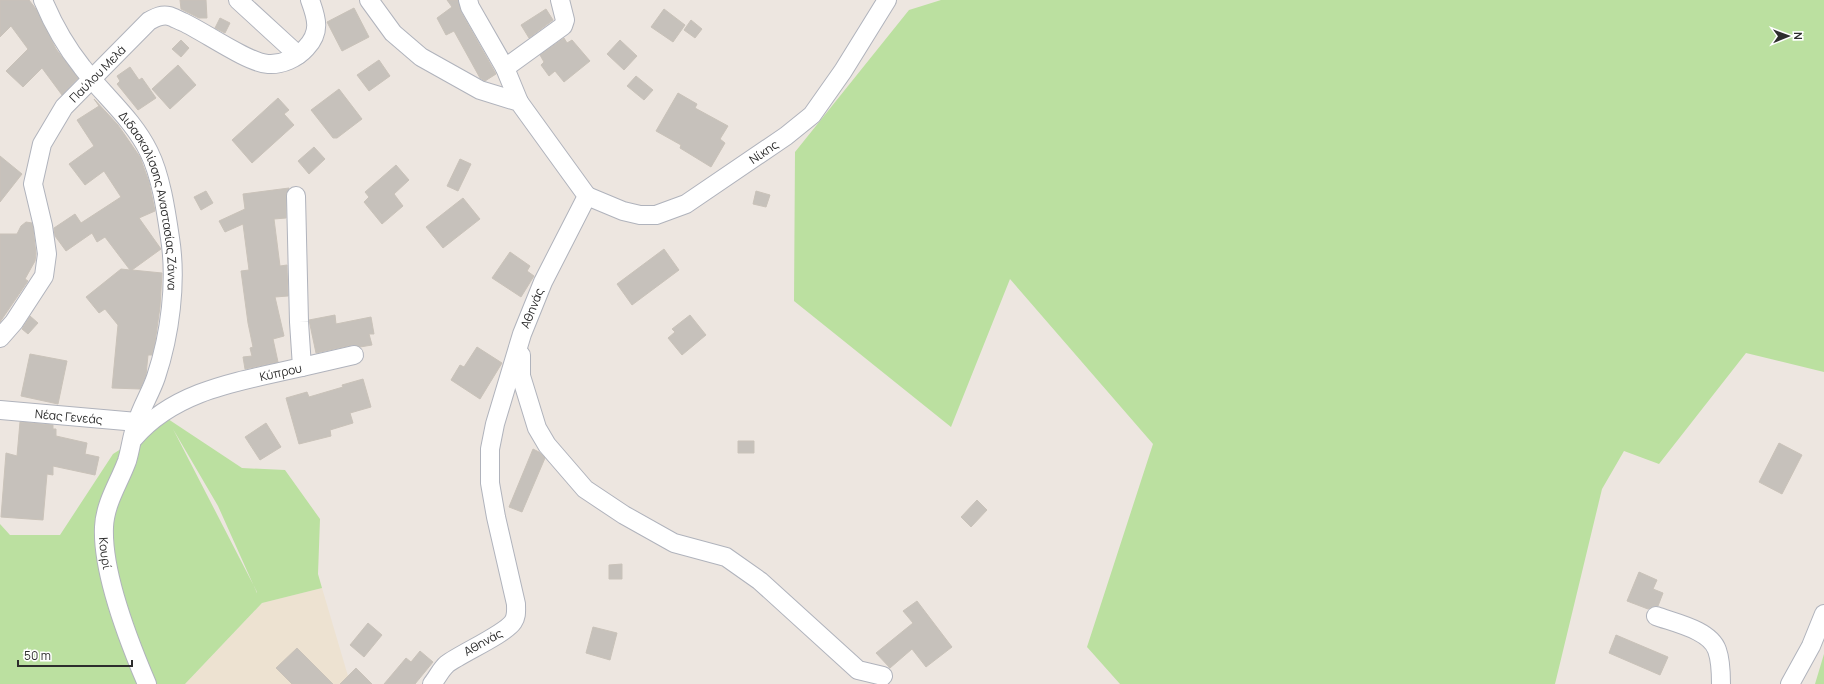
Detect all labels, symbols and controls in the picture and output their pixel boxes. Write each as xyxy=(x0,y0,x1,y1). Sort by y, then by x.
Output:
north arrow xyxy=(1768,16,1808,56)
text: N xyxy=(1791,32,1806,40)
street label: Παύλου Μελά xyxy=(65,41,129,106)
street label: Διδασκαλίσσης Αναστασίας Ζάννα xyxy=(115,107,181,291)
street label: Νίκης xyxy=(745,135,782,167)
street label: Αθηνάς xyxy=(516,285,548,331)
street label: Κύπρου xyxy=(258,359,303,385)
street label: Νέας Γενεάς xyxy=(34,405,104,427)
street label: Κουρί xyxy=(95,537,116,571)
street label: Αθηνάς xyxy=(460,624,506,660)
scale bar xyxy=(18,642,132,668)
text: 50 m xyxy=(24,647,51,664)

